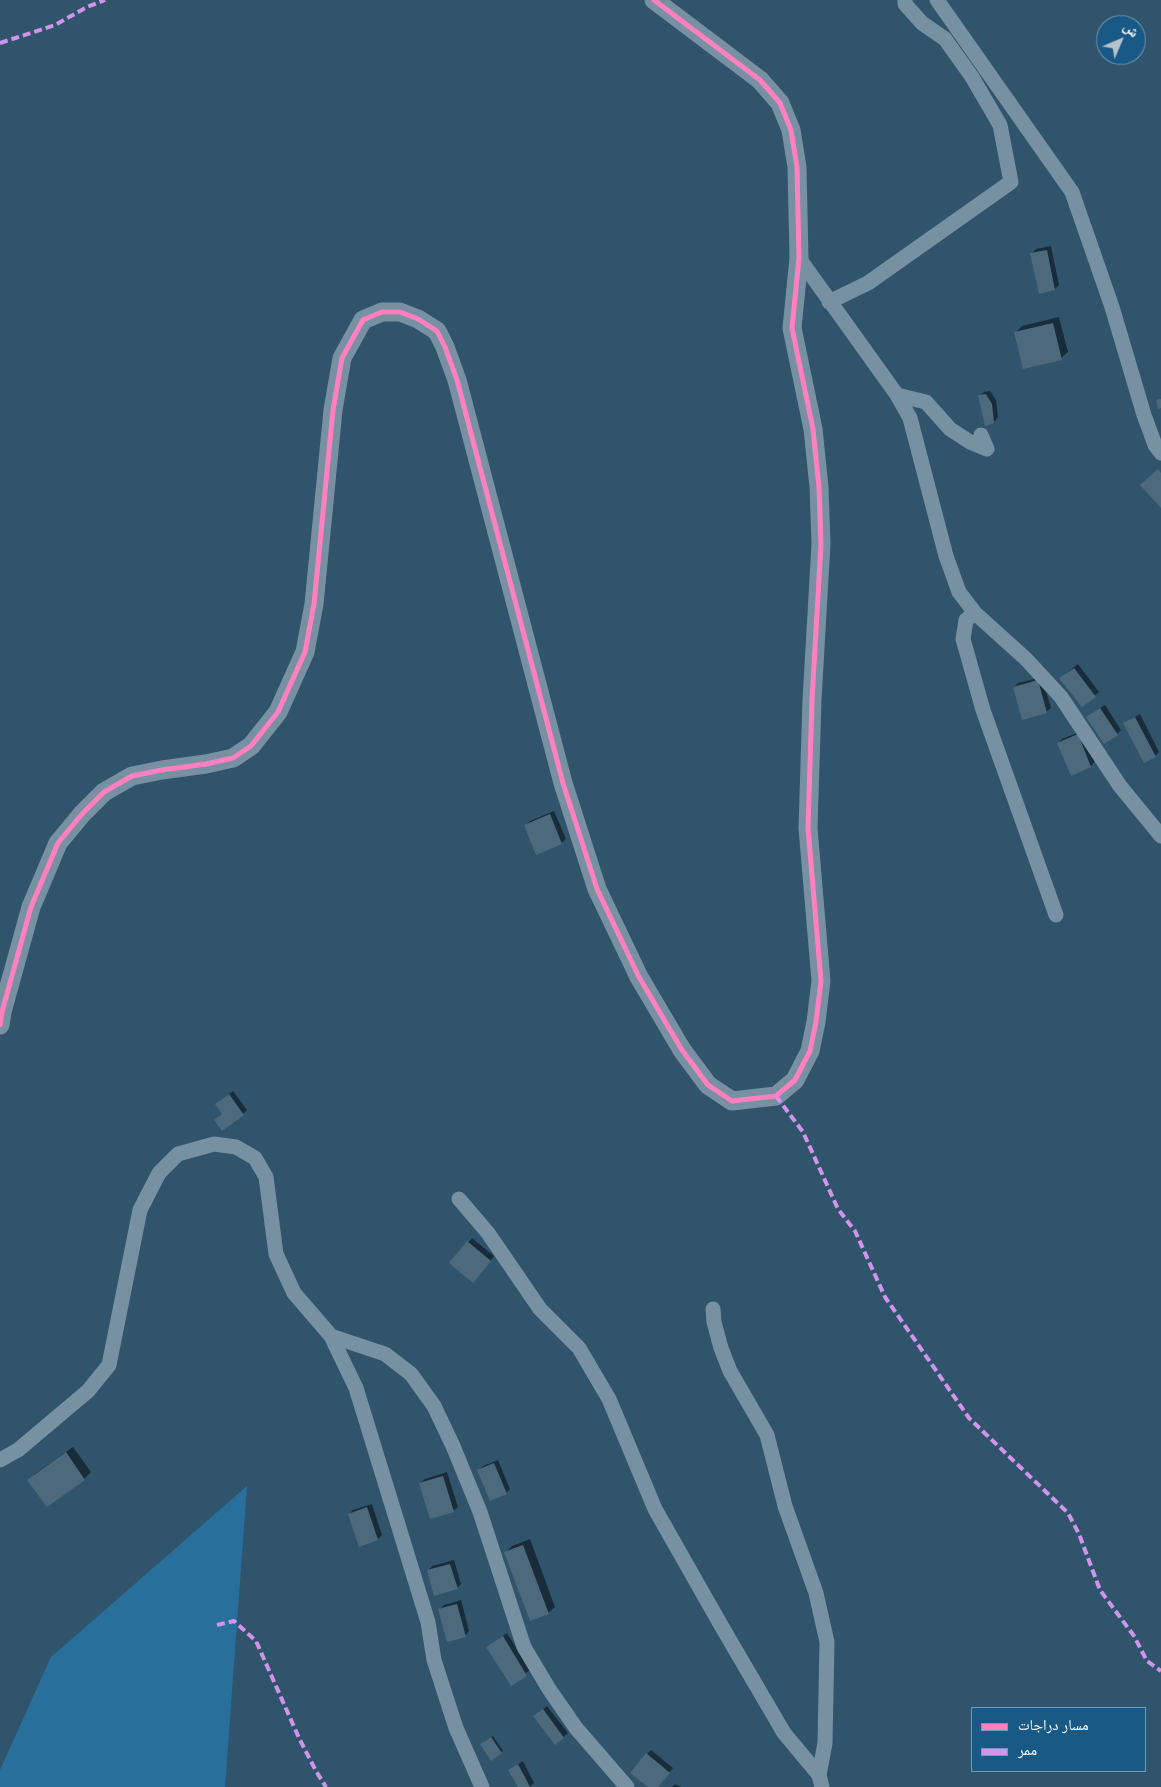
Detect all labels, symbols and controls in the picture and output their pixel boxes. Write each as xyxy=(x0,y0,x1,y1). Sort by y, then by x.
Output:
north arrow xyxy=(1096,15,1146,65)
text: ش xyxy=(1119,18,1143,42)
legend xyxy=(971,1707,1146,1772)
text: مسار دراجات xyxy=(1018,1715,1089,1735)
text: ممر xyxy=(1018,1740,1037,1760)

